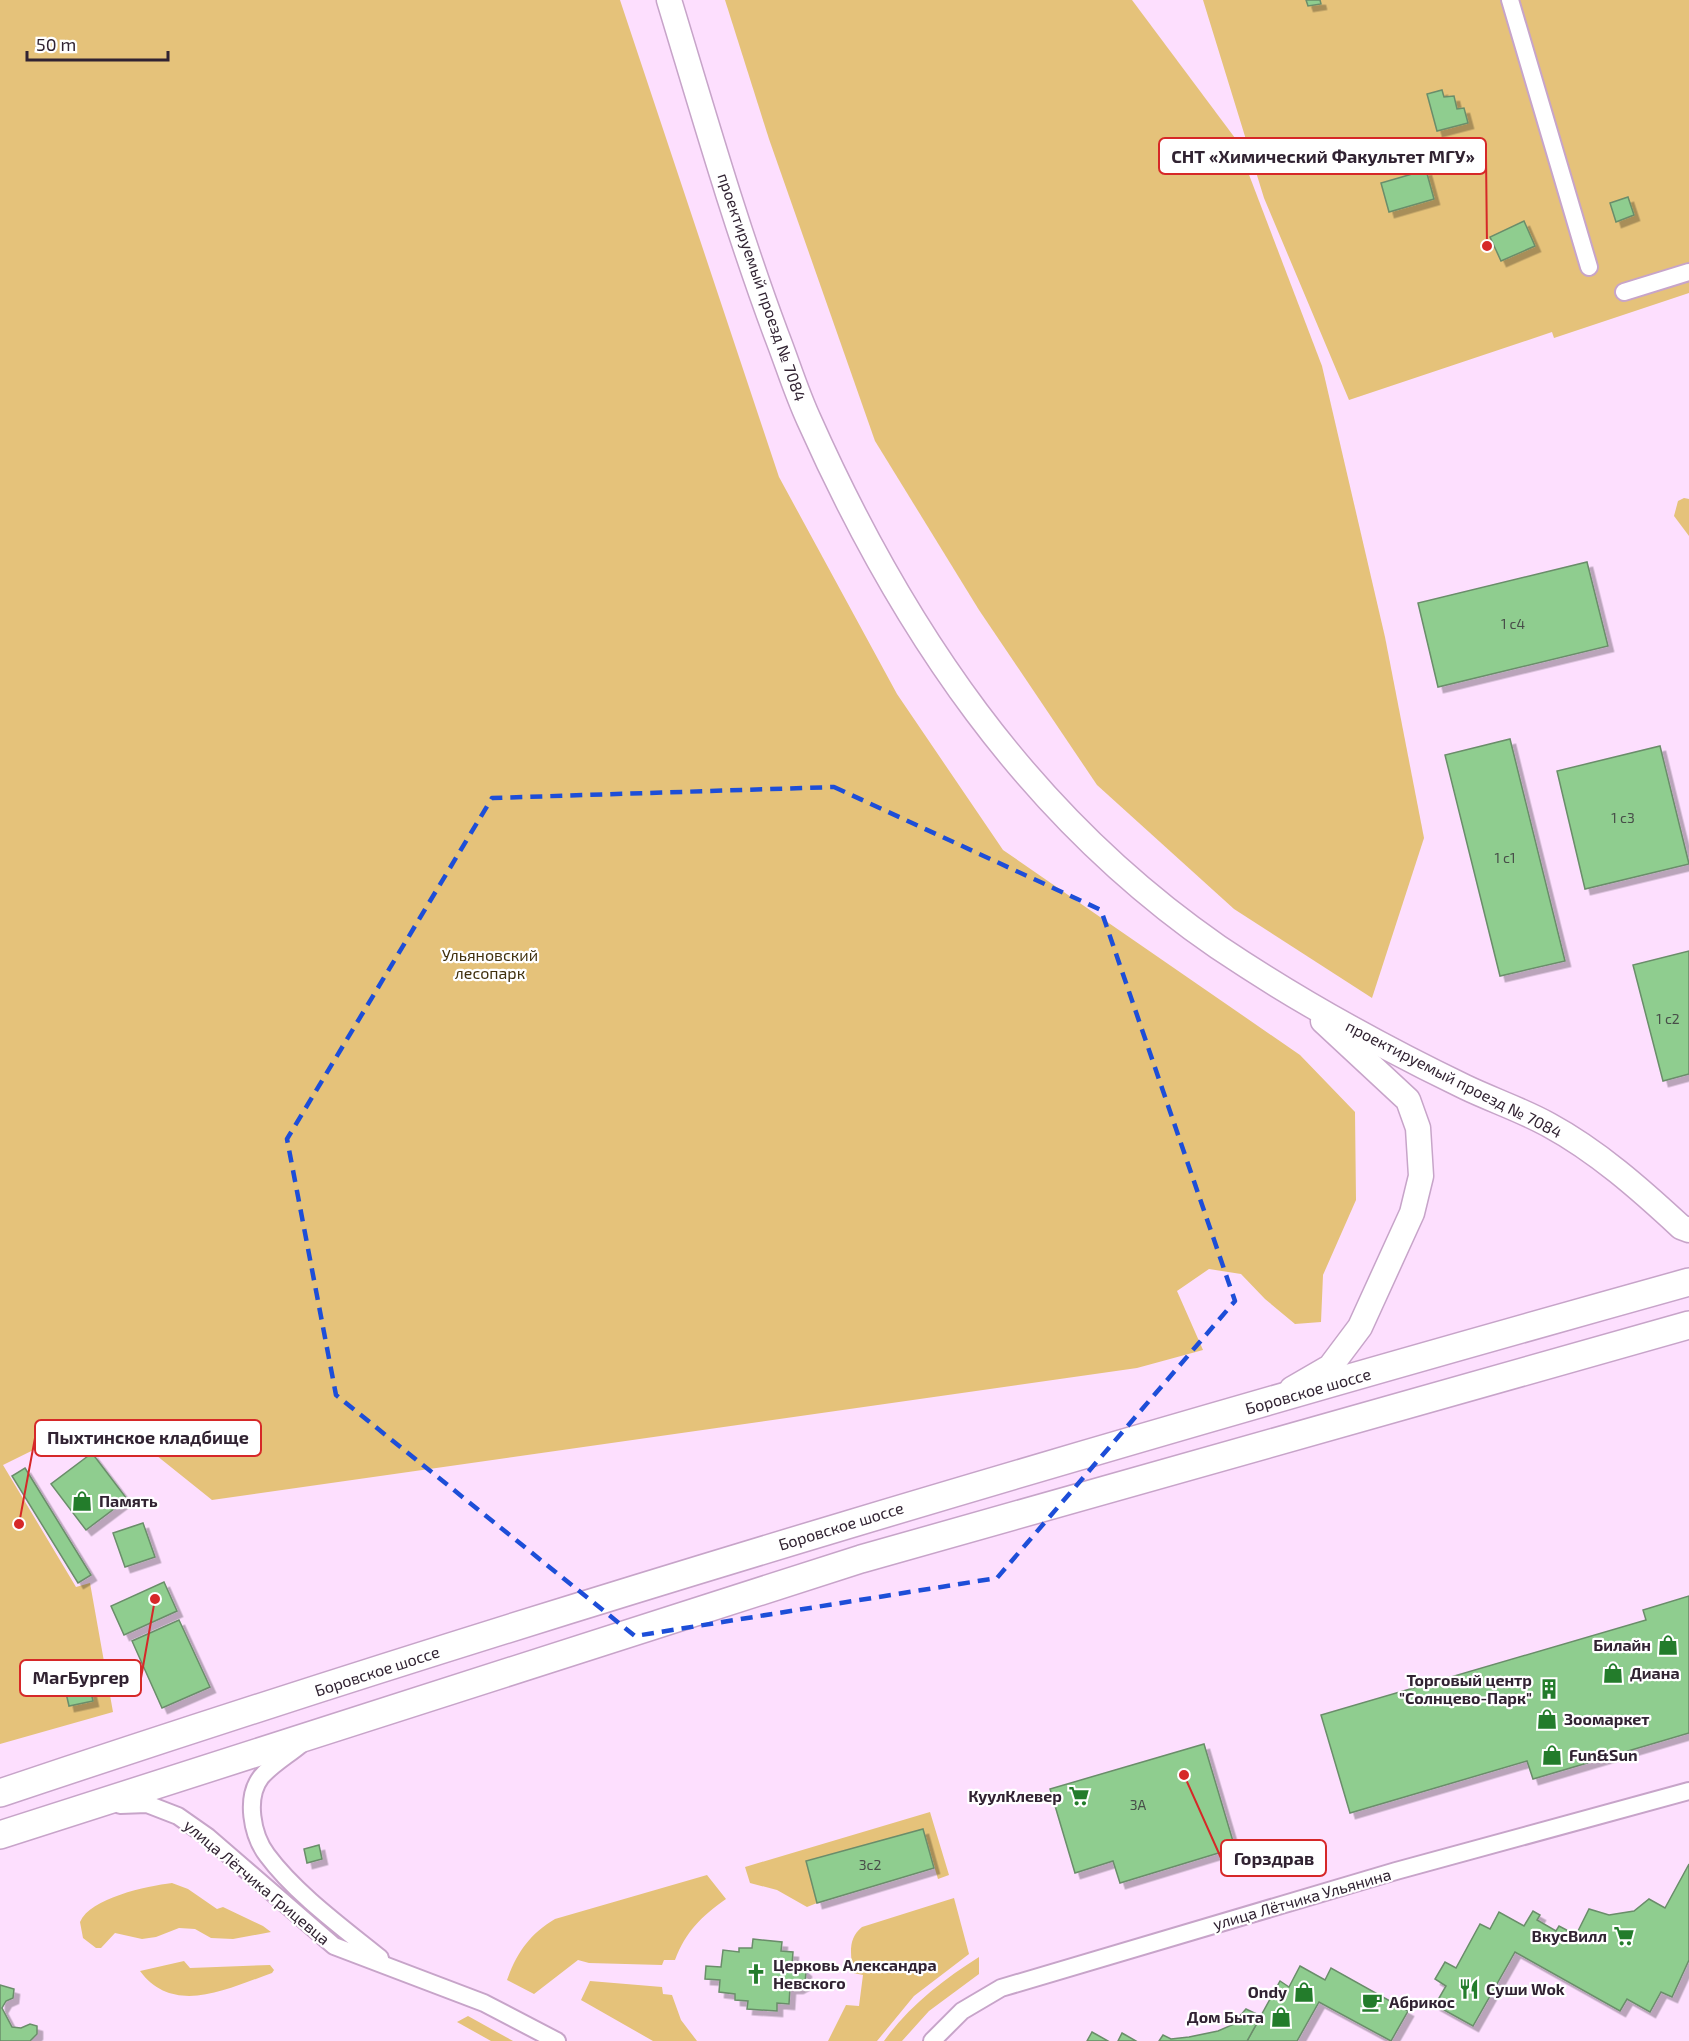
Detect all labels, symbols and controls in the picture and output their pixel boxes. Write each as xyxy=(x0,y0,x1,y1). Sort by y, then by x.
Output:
scale bar xyxy=(27,24,168,62)
text: 50 m xyxy=(36,33,76,55)
callout: СНТ «Химический Факультет МГУ» xyxy=(1159,138,1486,174)
text: СНТ «Химический Факультет МГУ» xyxy=(1171,145,1475,167)
street label: проектируемый проезд № 7084 xyxy=(713,170,811,404)
house number: 1 с4 xyxy=(1501,615,1525,632)
house number: 1 с3 xyxy=(1611,809,1635,826)
house number: 1 с1 xyxy=(1494,849,1516,866)
park label: Ульяновский лесопарк xyxy=(442,945,538,982)
house number: 1 с2 xyxy=(1656,1010,1680,1027)
street label: проектируемый проезд № 7084 xyxy=(1343,1016,1566,1142)
street label: Боровское шоссе xyxy=(1243,1363,1373,1418)
callout: Пыхтинское кладбище xyxy=(35,1420,261,1456)
text: Пыхтинское кладбище xyxy=(47,1426,249,1448)
shop icon: Память xyxy=(70,1489,94,1513)
place label: Память xyxy=(99,1491,158,1510)
street label: Боровское шоссе xyxy=(776,1497,906,1554)
shop icon: Билайн xyxy=(1656,1633,1680,1657)
place label: Билайн xyxy=(1593,1635,1651,1654)
street label: Боровское шоссе xyxy=(312,1641,442,1700)
callout: МагБургер xyxy=(20,1660,141,1696)
shop icon: Диана xyxy=(1601,1661,1625,1685)
place label: Диана xyxy=(1630,1663,1680,1682)
text: МагБургер xyxy=(33,1666,130,1688)
place label: Торговый центр "Солнцево-Парк" xyxy=(1399,1670,1532,1707)
building icon: Торговый центр "Солнцево-Парк" xyxy=(1537,1677,1561,1701)
shop icon: Зоомаркет xyxy=(1535,1707,1559,1731)
place label: Зоомаркет xyxy=(1564,1709,1649,1728)
shop icon: Fun&Sun xyxy=(1540,1743,1564,1767)
place label: Fun&Sun xyxy=(1569,1745,1638,1764)
supermarket icon: КуулКлевер xyxy=(1067,1784,1091,1808)
place label: КуулКлевер xyxy=(968,1786,1062,1805)
house number: 3А xyxy=(1130,1796,1147,1813)
street label: улица Лётчика Грицевца xyxy=(180,1815,334,1949)
callout: Горздрав xyxy=(1221,1840,1326,1876)
text: Горздрав xyxy=(1234,1847,1314,1869)
house number: 3с2 xyxy=(859,1856,881,1873)
street label: улица Лётчика Ульянина xyxy=(1211,1864,1393,1934)
supermarket icon: ВкусВилл xyxy=(1612,1924,1636,1948)
place label: ВкусВилл xyxy=(1532,1926,1607,1945)
place label: Церковь Александра Невского xyxy=(773,1955,937,1992)
church icon: Церковь Александра Невского xyxy=(744,1962,768,1986)
restaurant icon: Суши Wok xyxy=(1457,1977,1481,2001)
place label: Суши Wok xyxy=(1486,1979,1565,1998)
shop icon: Ondy xyxy=(1292,1980,1316,2004)
place label: Ondy xyxy=(1248,1982,1287,2002)
cafe icon: Абрикос xyxy=(1360,1990,1384,2014)
place label: Абрикос xyxy=(1389,1992,1455,2011)
shop icon: Дом Быта xyxy=(1269,2005,1293,2029)
place label: Дом Быта xyxy=(1187,2007,1264,2026)

